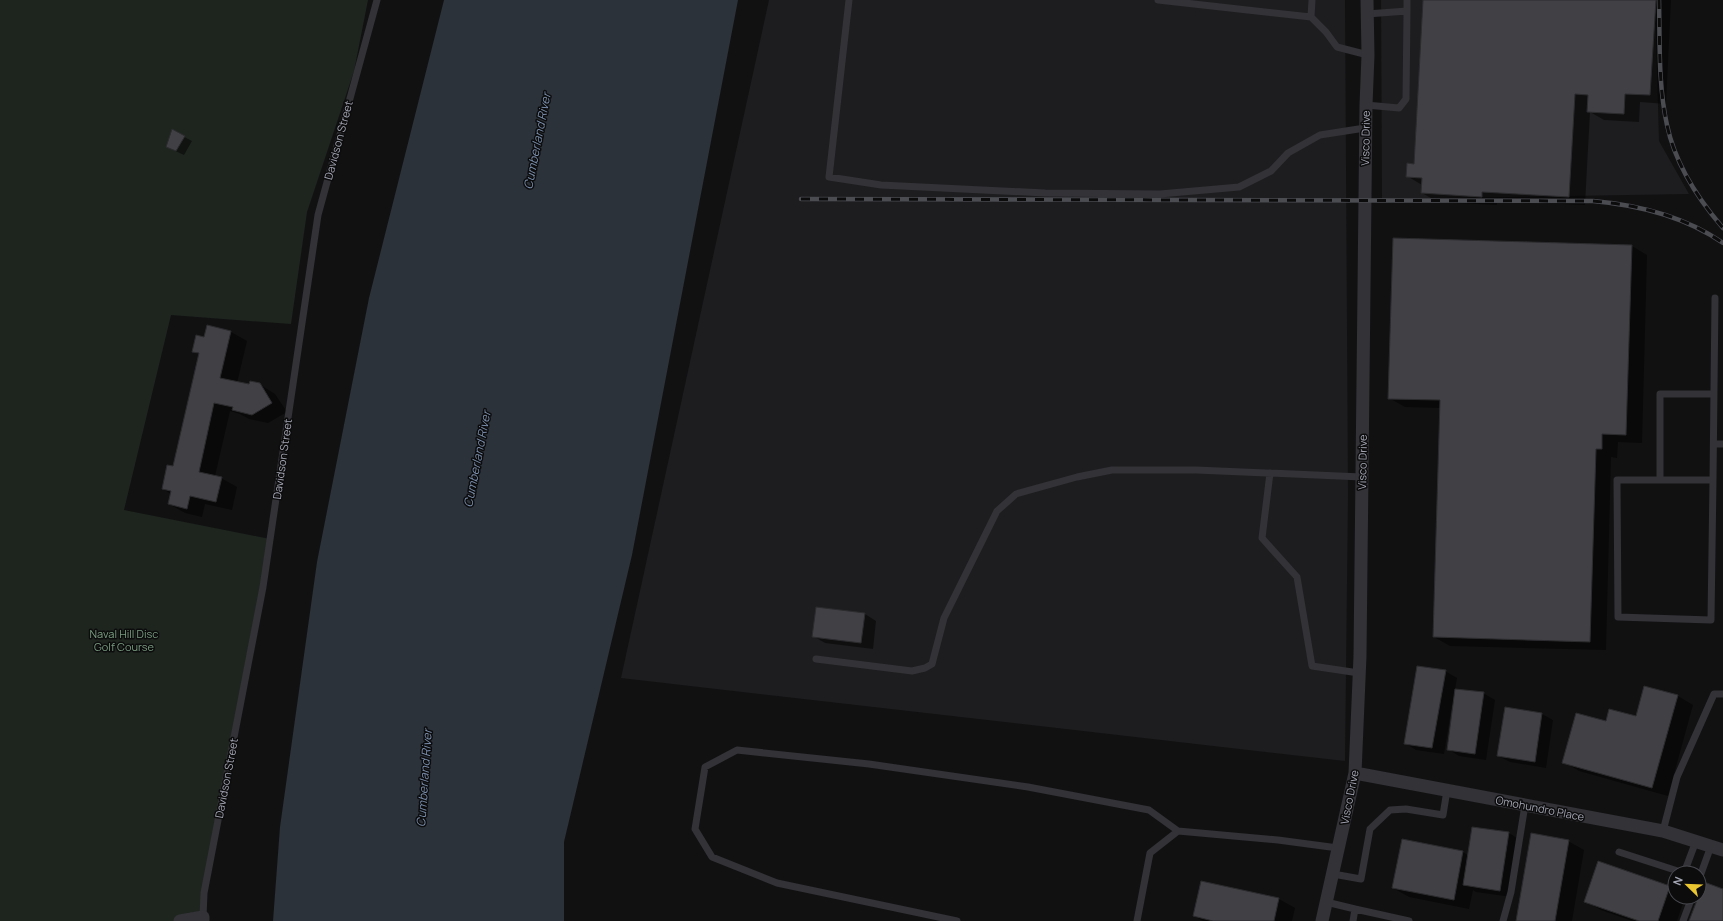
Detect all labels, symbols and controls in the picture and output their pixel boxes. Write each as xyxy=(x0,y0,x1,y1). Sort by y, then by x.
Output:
water label: Cumberland River xyxy=(519,90,555,191)
street label: Davidson Street xyxy=(320,99,356,181)
street label: Visco Drive xyxy=(1357,110,1373,166)
water label: Cumberland River xyxy=(459,408,495,509)
street label: Davidson Street xyxy=(269,418,295,500)
street label: Visco Drive xyxy=(1354,434,1370,490)
park label: Naval Hill Disc Golf Course xyxy=(90,626,158,654)
water label: Cumberland River xyxy=(412,727,436,827)
street label: Davidson Street xyxy=(211,737,241,819)
street label: Visco Drive xyxy=(1336,768,1362,825)
street label: Omohundro Place xyxy=(1494,792,1586,824)
north arrow xyxy=(1667,865,1707,905)
text: N xyxy=(1669,874,1686,887)

